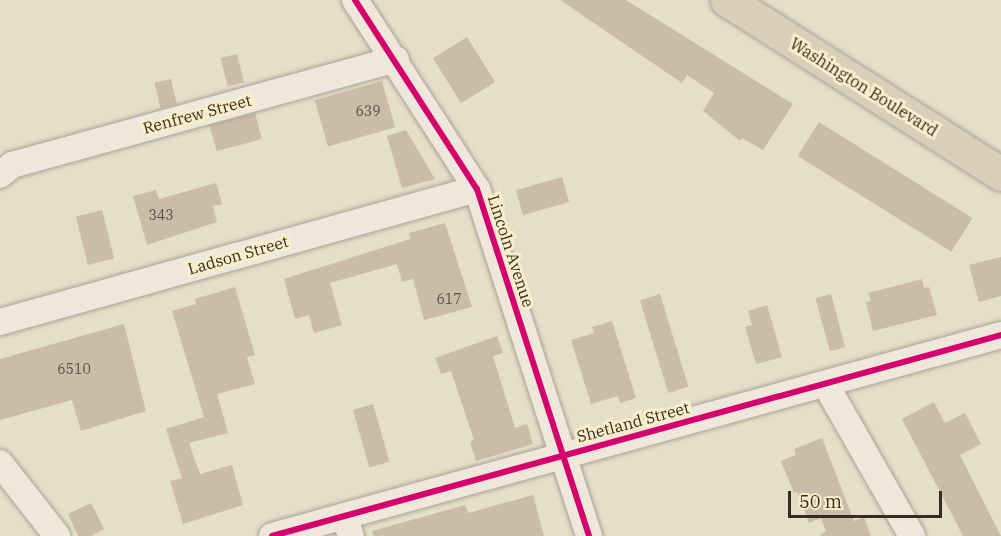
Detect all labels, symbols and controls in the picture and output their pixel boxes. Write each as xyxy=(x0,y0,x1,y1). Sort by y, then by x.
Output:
street label: Washington Boulevard xyxy=(787,34,941,140)
street label: Renfrew Street xyxy=(141,90,253,138)
house number: 639 xyxy=(355,103,381,119)
street label: Lincoln Avenue xyxy=(484,192,538,310)
house number: 343 xyxy=(148,207,174,223)
street label: Ladson Street xyxy=(186,231,290,279)
house number: 617 xyxy=(436,291,462,307)
house number: 6510 xyxy=(57,361,91,377)
street label: Shetland Street xyxy=(575,398,691,446)
scale bar xyxy=(791,479,946,517)
text: 50 m xyxy=(799,490,842,513)

